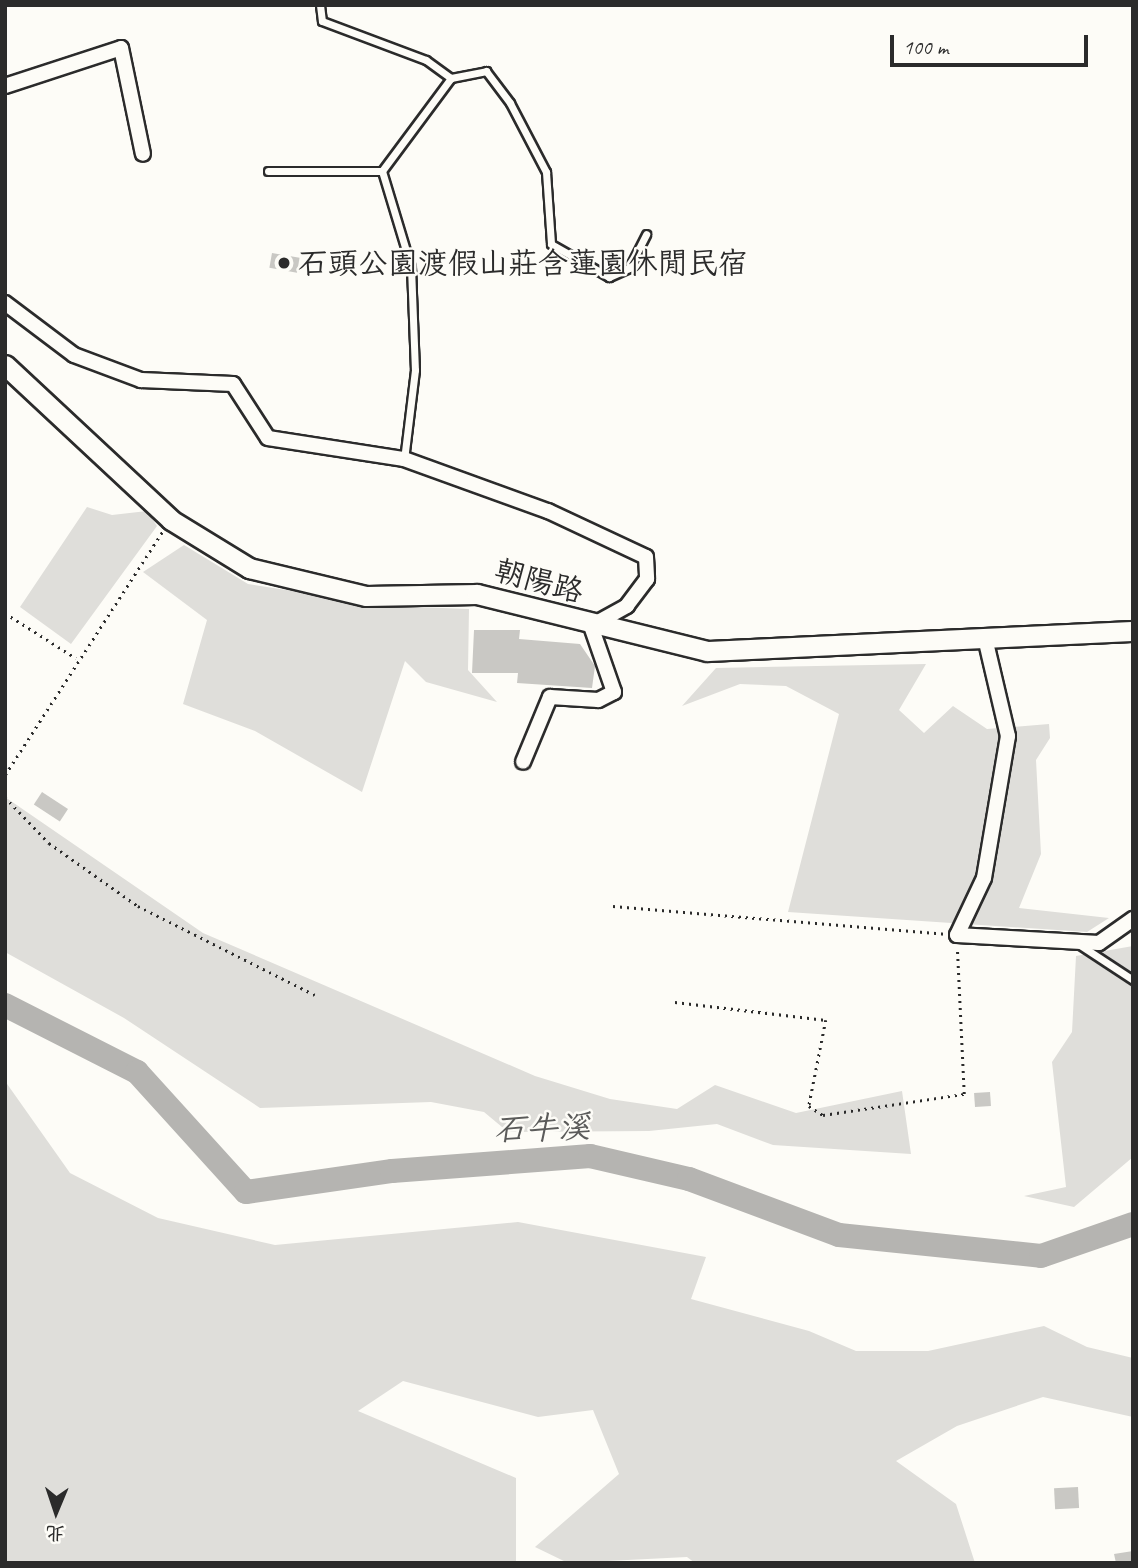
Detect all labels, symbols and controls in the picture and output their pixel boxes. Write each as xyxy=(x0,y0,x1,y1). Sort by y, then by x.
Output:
scale bar xyxy=(893,21,1091,65)
text: 100 m xyxy=(903,34,948,60)
place label: 石頭公園渡假山莊含蓮園休閒民宿 xyxy=(298,245,748,281)
marker: 石頭公園渡假山莊含蓮園休閒民宿 xyxy=(276,255,292,271)
street label: 朝陽路 xyxy=(491,552,587,610)
water label: 石牛溪 xyxy=(493,1108,591,1150)
north arrow xyxy=(21,1477,91,1547)
text: 北 xyxy=(45,1521,65,1545)

